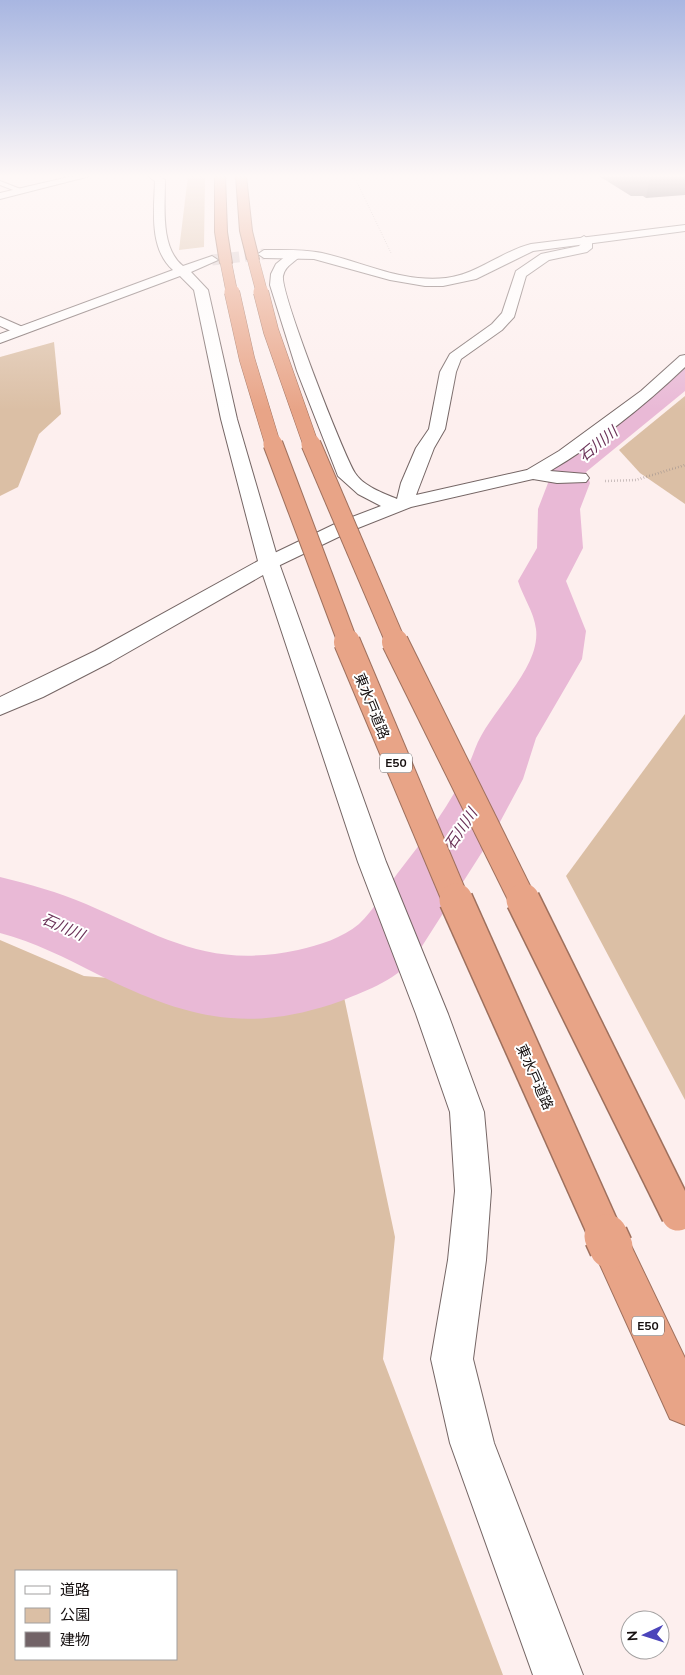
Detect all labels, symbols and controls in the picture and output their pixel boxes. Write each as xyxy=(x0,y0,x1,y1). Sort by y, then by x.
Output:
water label: 石川川 xyxy=(574,421,623,466)
street label: 東水戸道路 xyxy=(350,670,393,742)
road number: E50 xyxy=(380,754,412,772)
water label: 石川川 xyxy=(440,803,483,853)
water label: 石川川 xyxy=(38,909,89,946)
street label: 東水戸道路 xyxy=(512,1041,557,1113)
road number: E50 xyxy=(632,1316,664,1335)
legend xyxy=(15,1570,178,1660)
text: 道路 xyxy=(60,1580,90,1600)
text: 公園 xyxy=(60,1605,90,1625)
north arrow xyxy=(620,1610,670,1660)
text: 建物 xyxy=(60,1630,90,1650)
text: N xyxy=(623,1630,642,1642)

